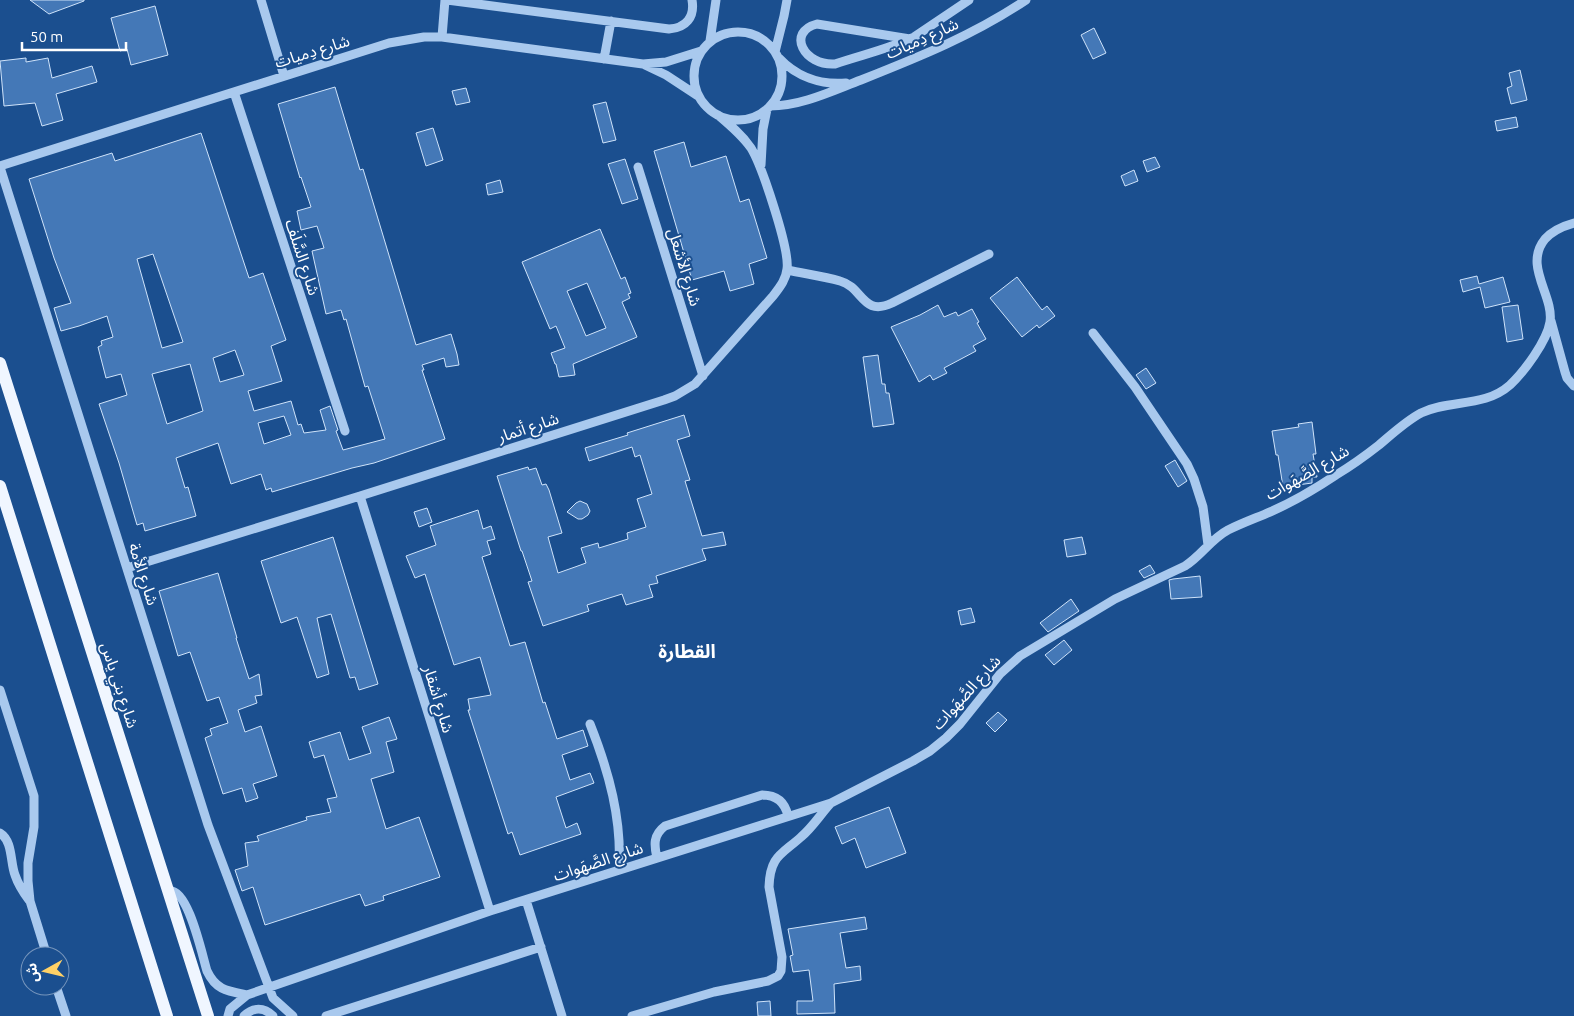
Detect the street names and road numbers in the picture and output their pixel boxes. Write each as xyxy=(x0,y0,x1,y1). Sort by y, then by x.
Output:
street label: شارع دِميات xyxy=(883,14,963,66)
street label: شارع دِميات xyxy=(272,31,353,75)
street label: شارع السَّلَف xyxy=(278,216,325,298)
street label: شارع الأشعل xyxy=(661,226,705,309)
street label: شارع أتمار xyxy=(494,409,562,449)
street label: شارع الصَّهَوات xyxy=(1262,441,1354,507)
street label: شارع الأمة xyxy=(122,541,162,609)
street label: شارع بني ياس xyxy=(94,640,142,731)
street label: شارع الصَّهَوات xyxy=(928,651,1007,735)
street label: شارع أشقار xyxy=(416,662,458,736)
street label: شارع الصَّهَوات xyxy=(551,838,646,888)

